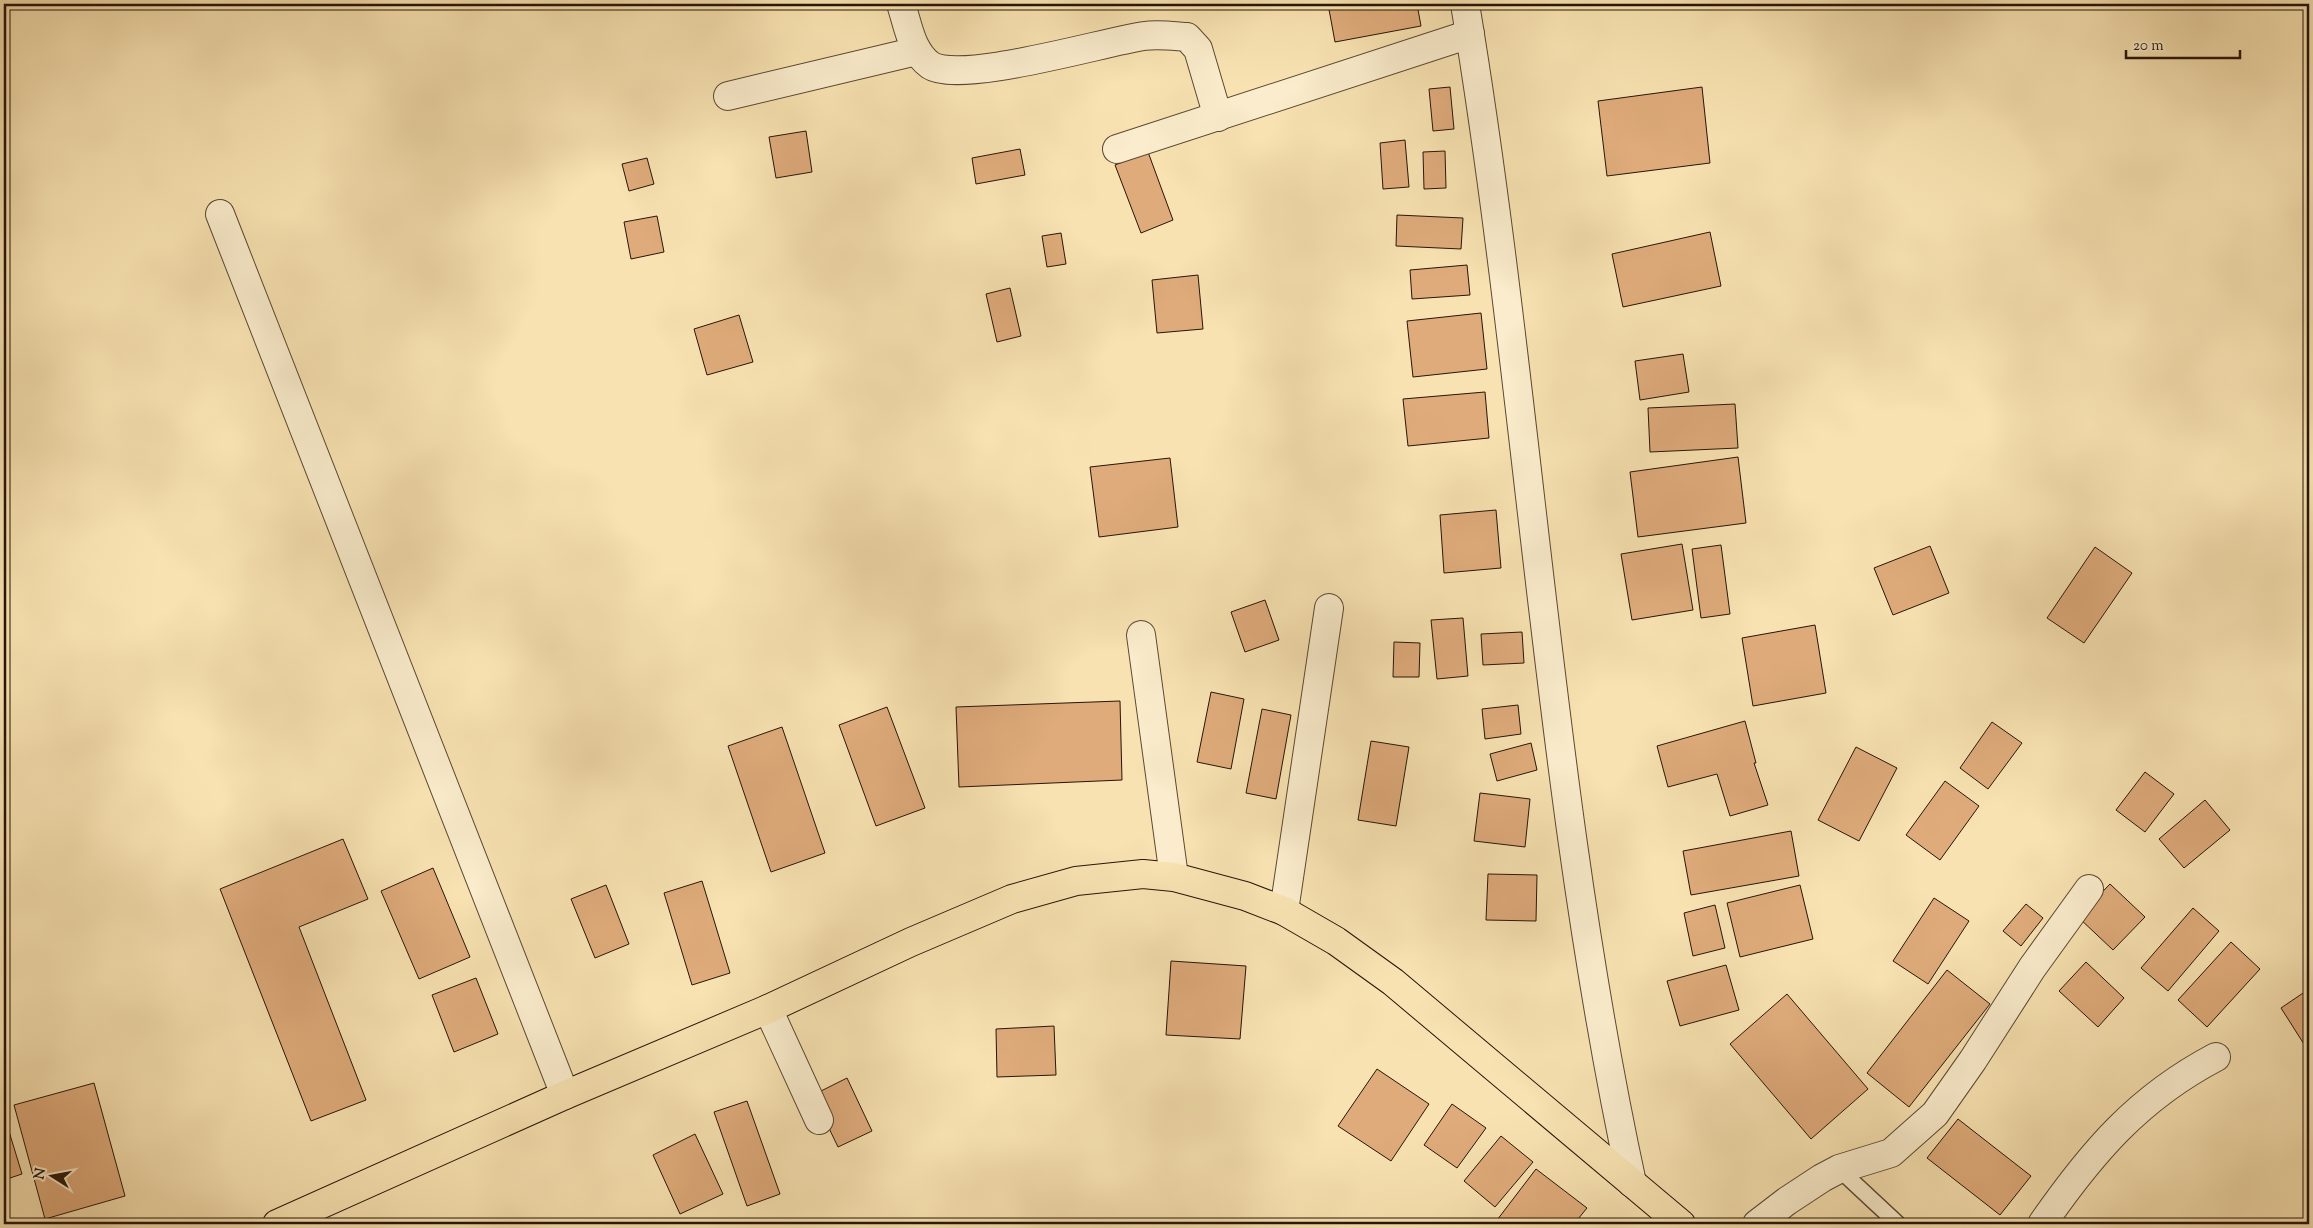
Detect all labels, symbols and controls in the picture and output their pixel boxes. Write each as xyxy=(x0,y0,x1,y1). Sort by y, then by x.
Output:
scale bar xyxy=(2126,28,2239,60)
text: 20 m xyxy=(2133,36,2164,57)
north arrow xyxy=(28,1150,78,1200)
text: N xyxy=(30,1167,52,1181)

